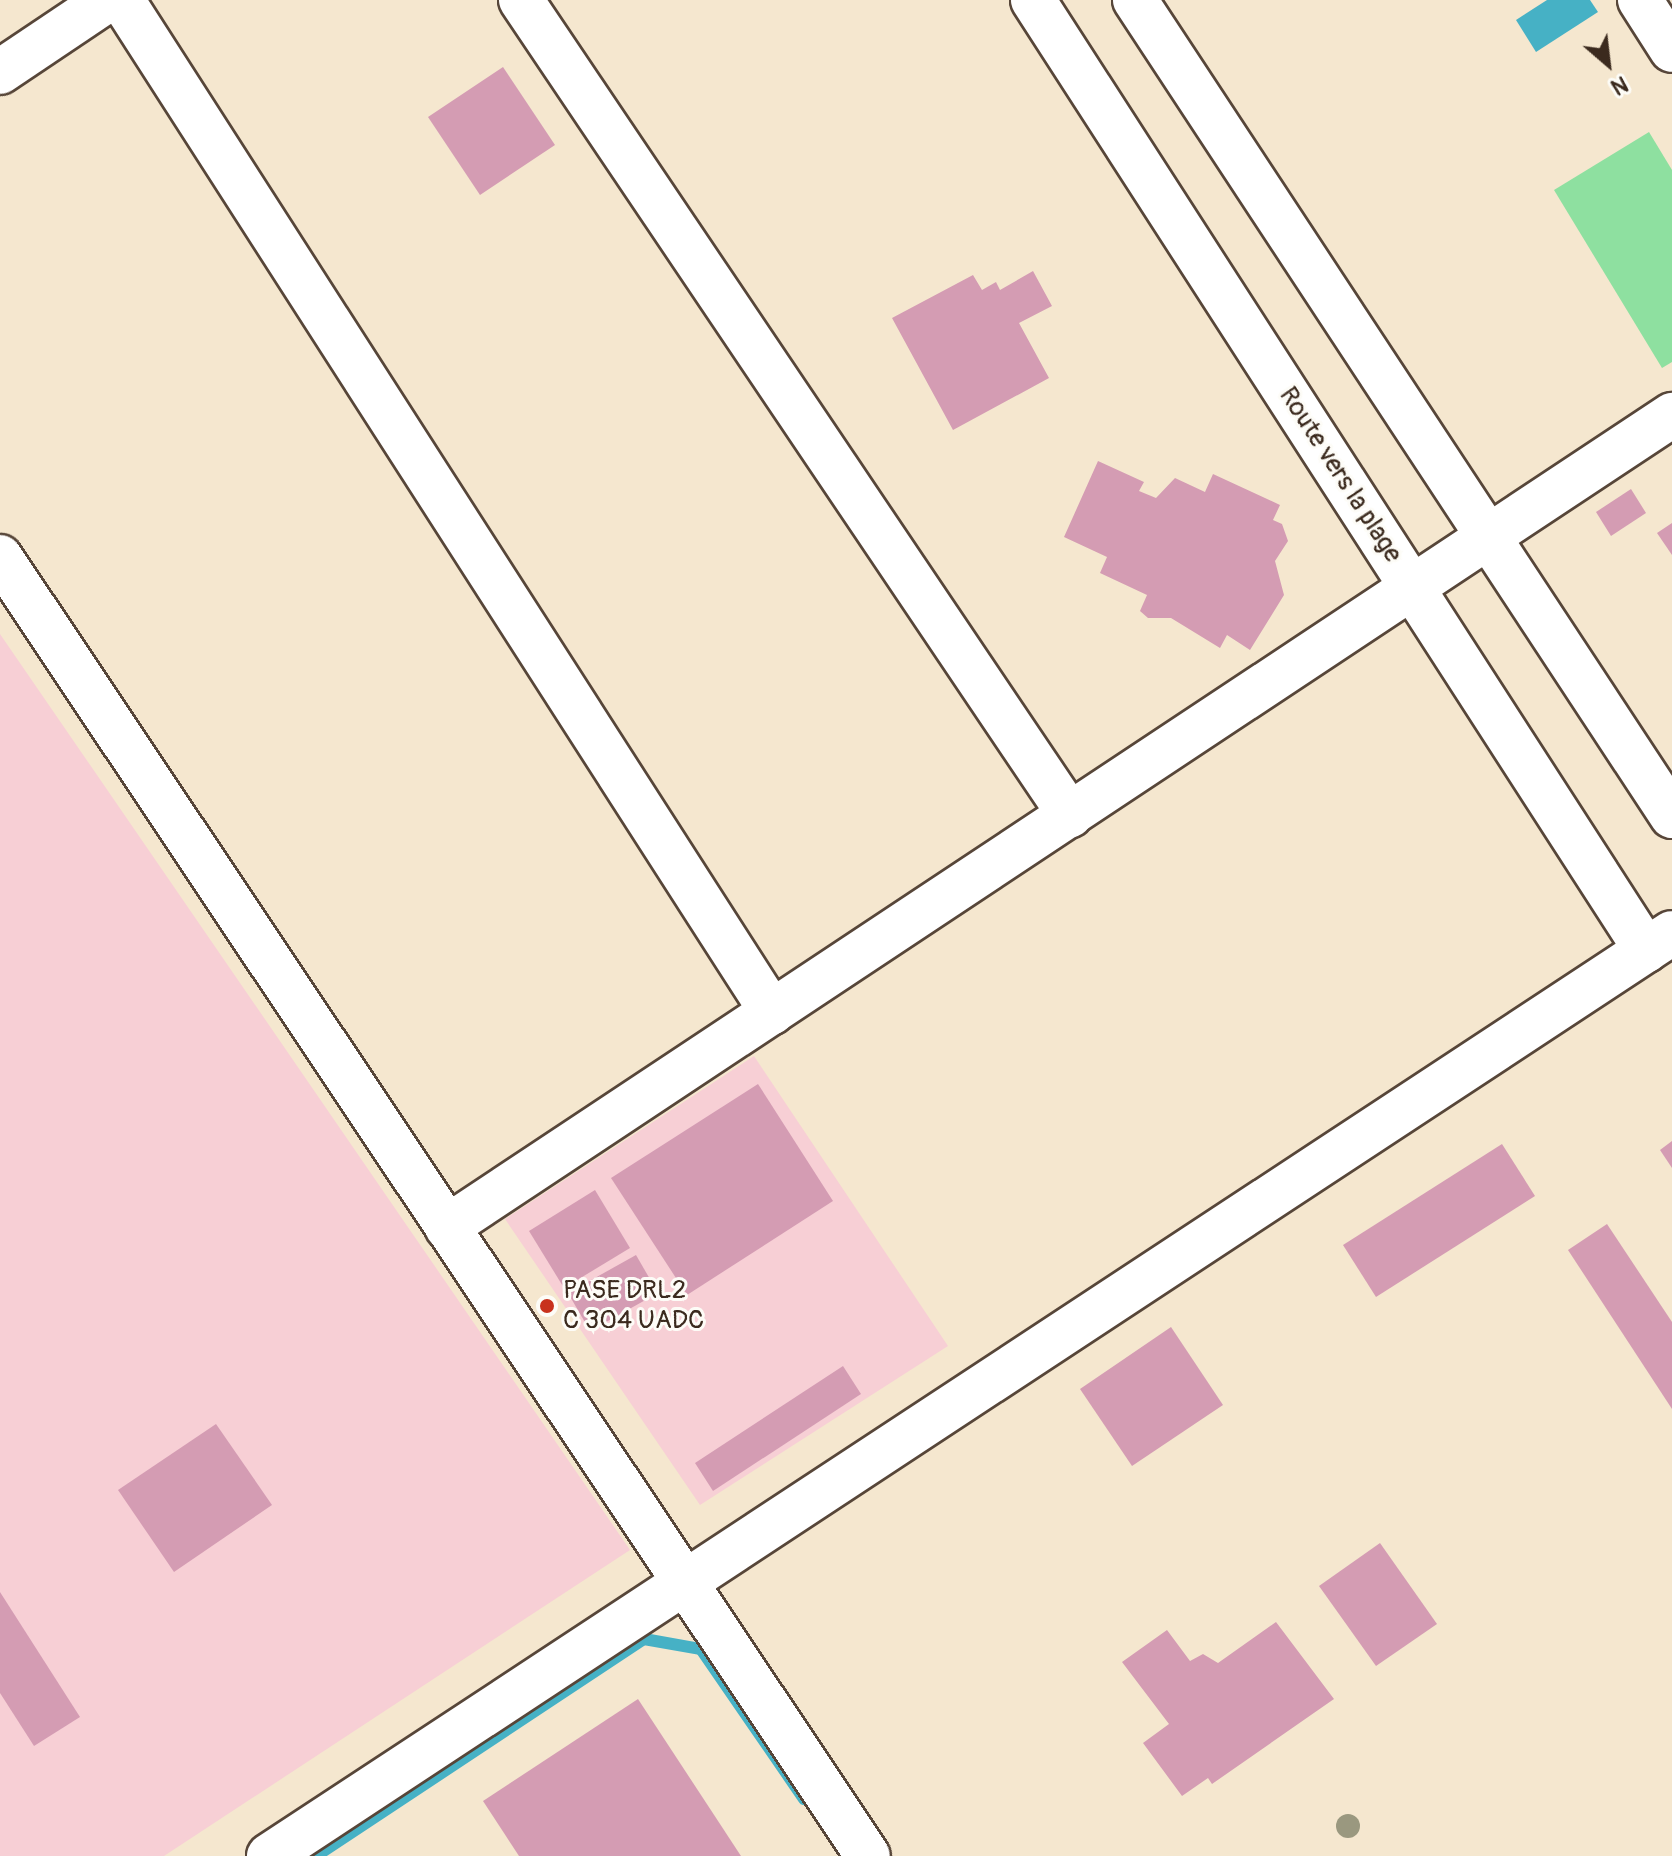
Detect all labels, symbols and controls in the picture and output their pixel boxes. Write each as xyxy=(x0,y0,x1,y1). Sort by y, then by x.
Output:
north arrow xyxy=(1568,24,1648,104)
text: N xyxy=(1606,69,1632,101)
street label: Route vers la plage xyxy=(1272,382,1408,568)
place label: PASE DRL2 C 304 UADC xyxy=(563,1275,704,1336)
marker: PASE DRL2 C 304 UADC xyxy=(538,1297,556,1315)

